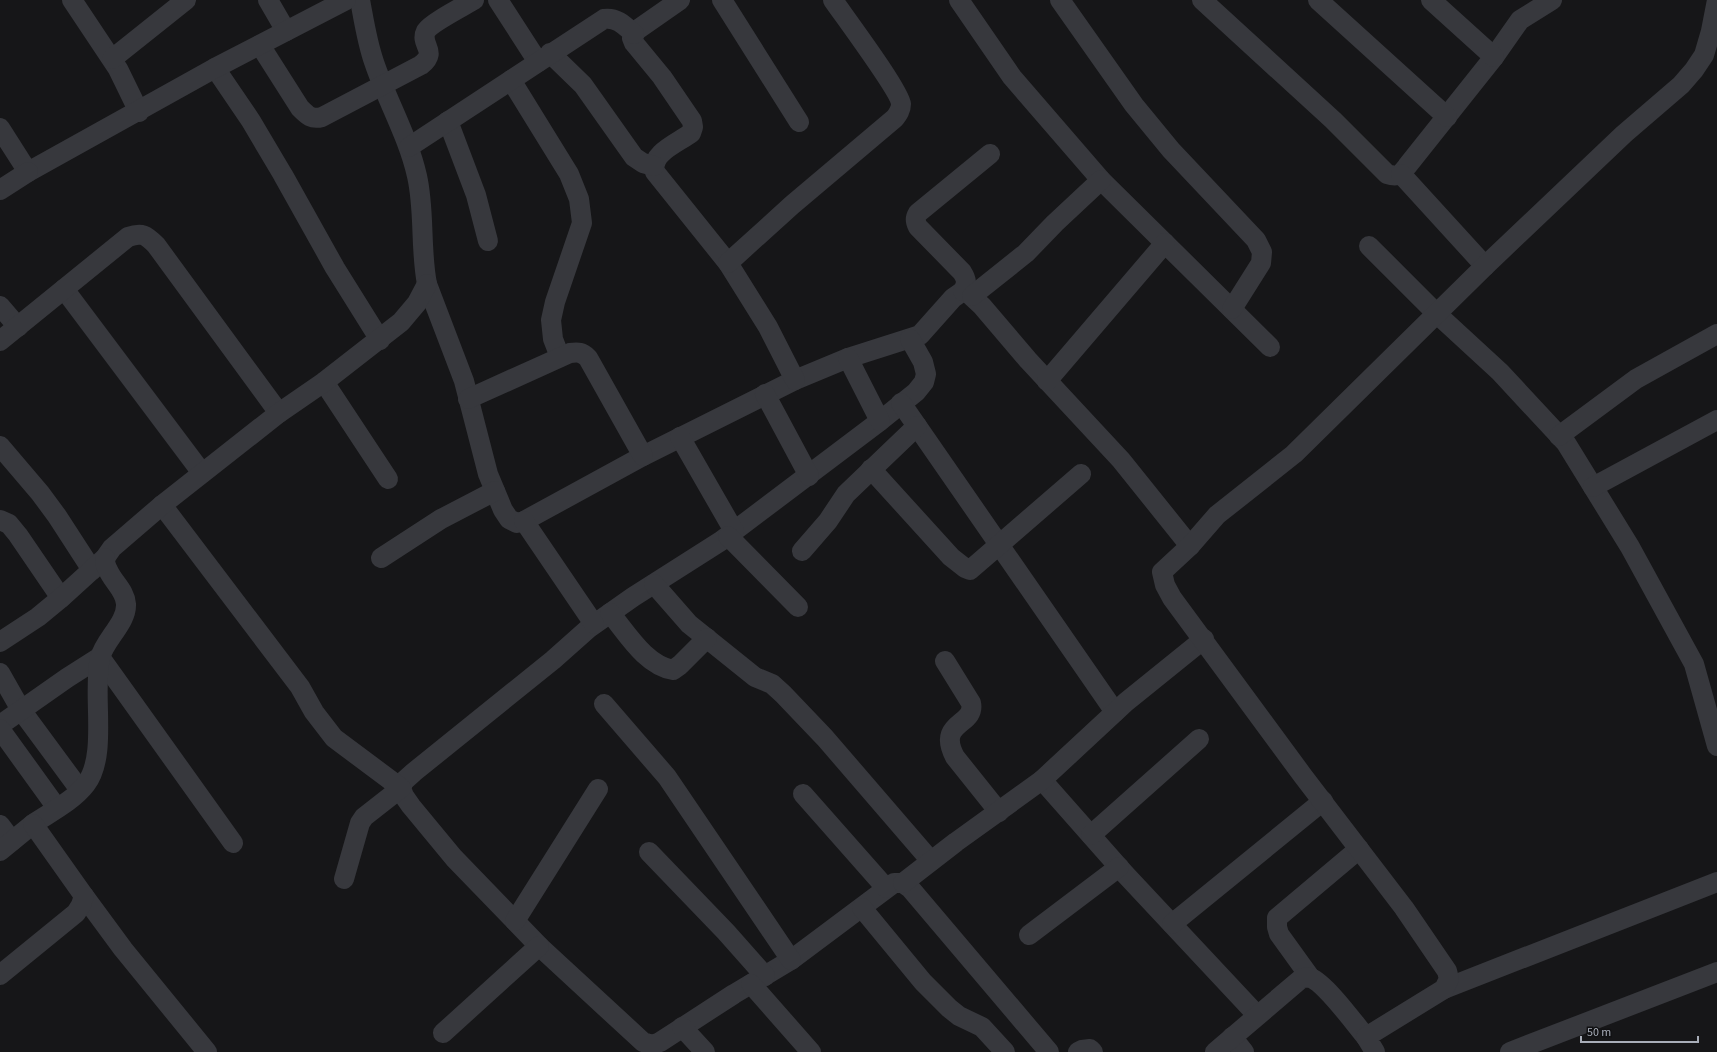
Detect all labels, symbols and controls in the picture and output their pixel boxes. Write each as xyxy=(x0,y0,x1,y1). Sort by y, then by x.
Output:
scale bar xyxy=(1581,1018,1698,1044)
text: 50 m xyxy=(1587,1024,1611,1041)

